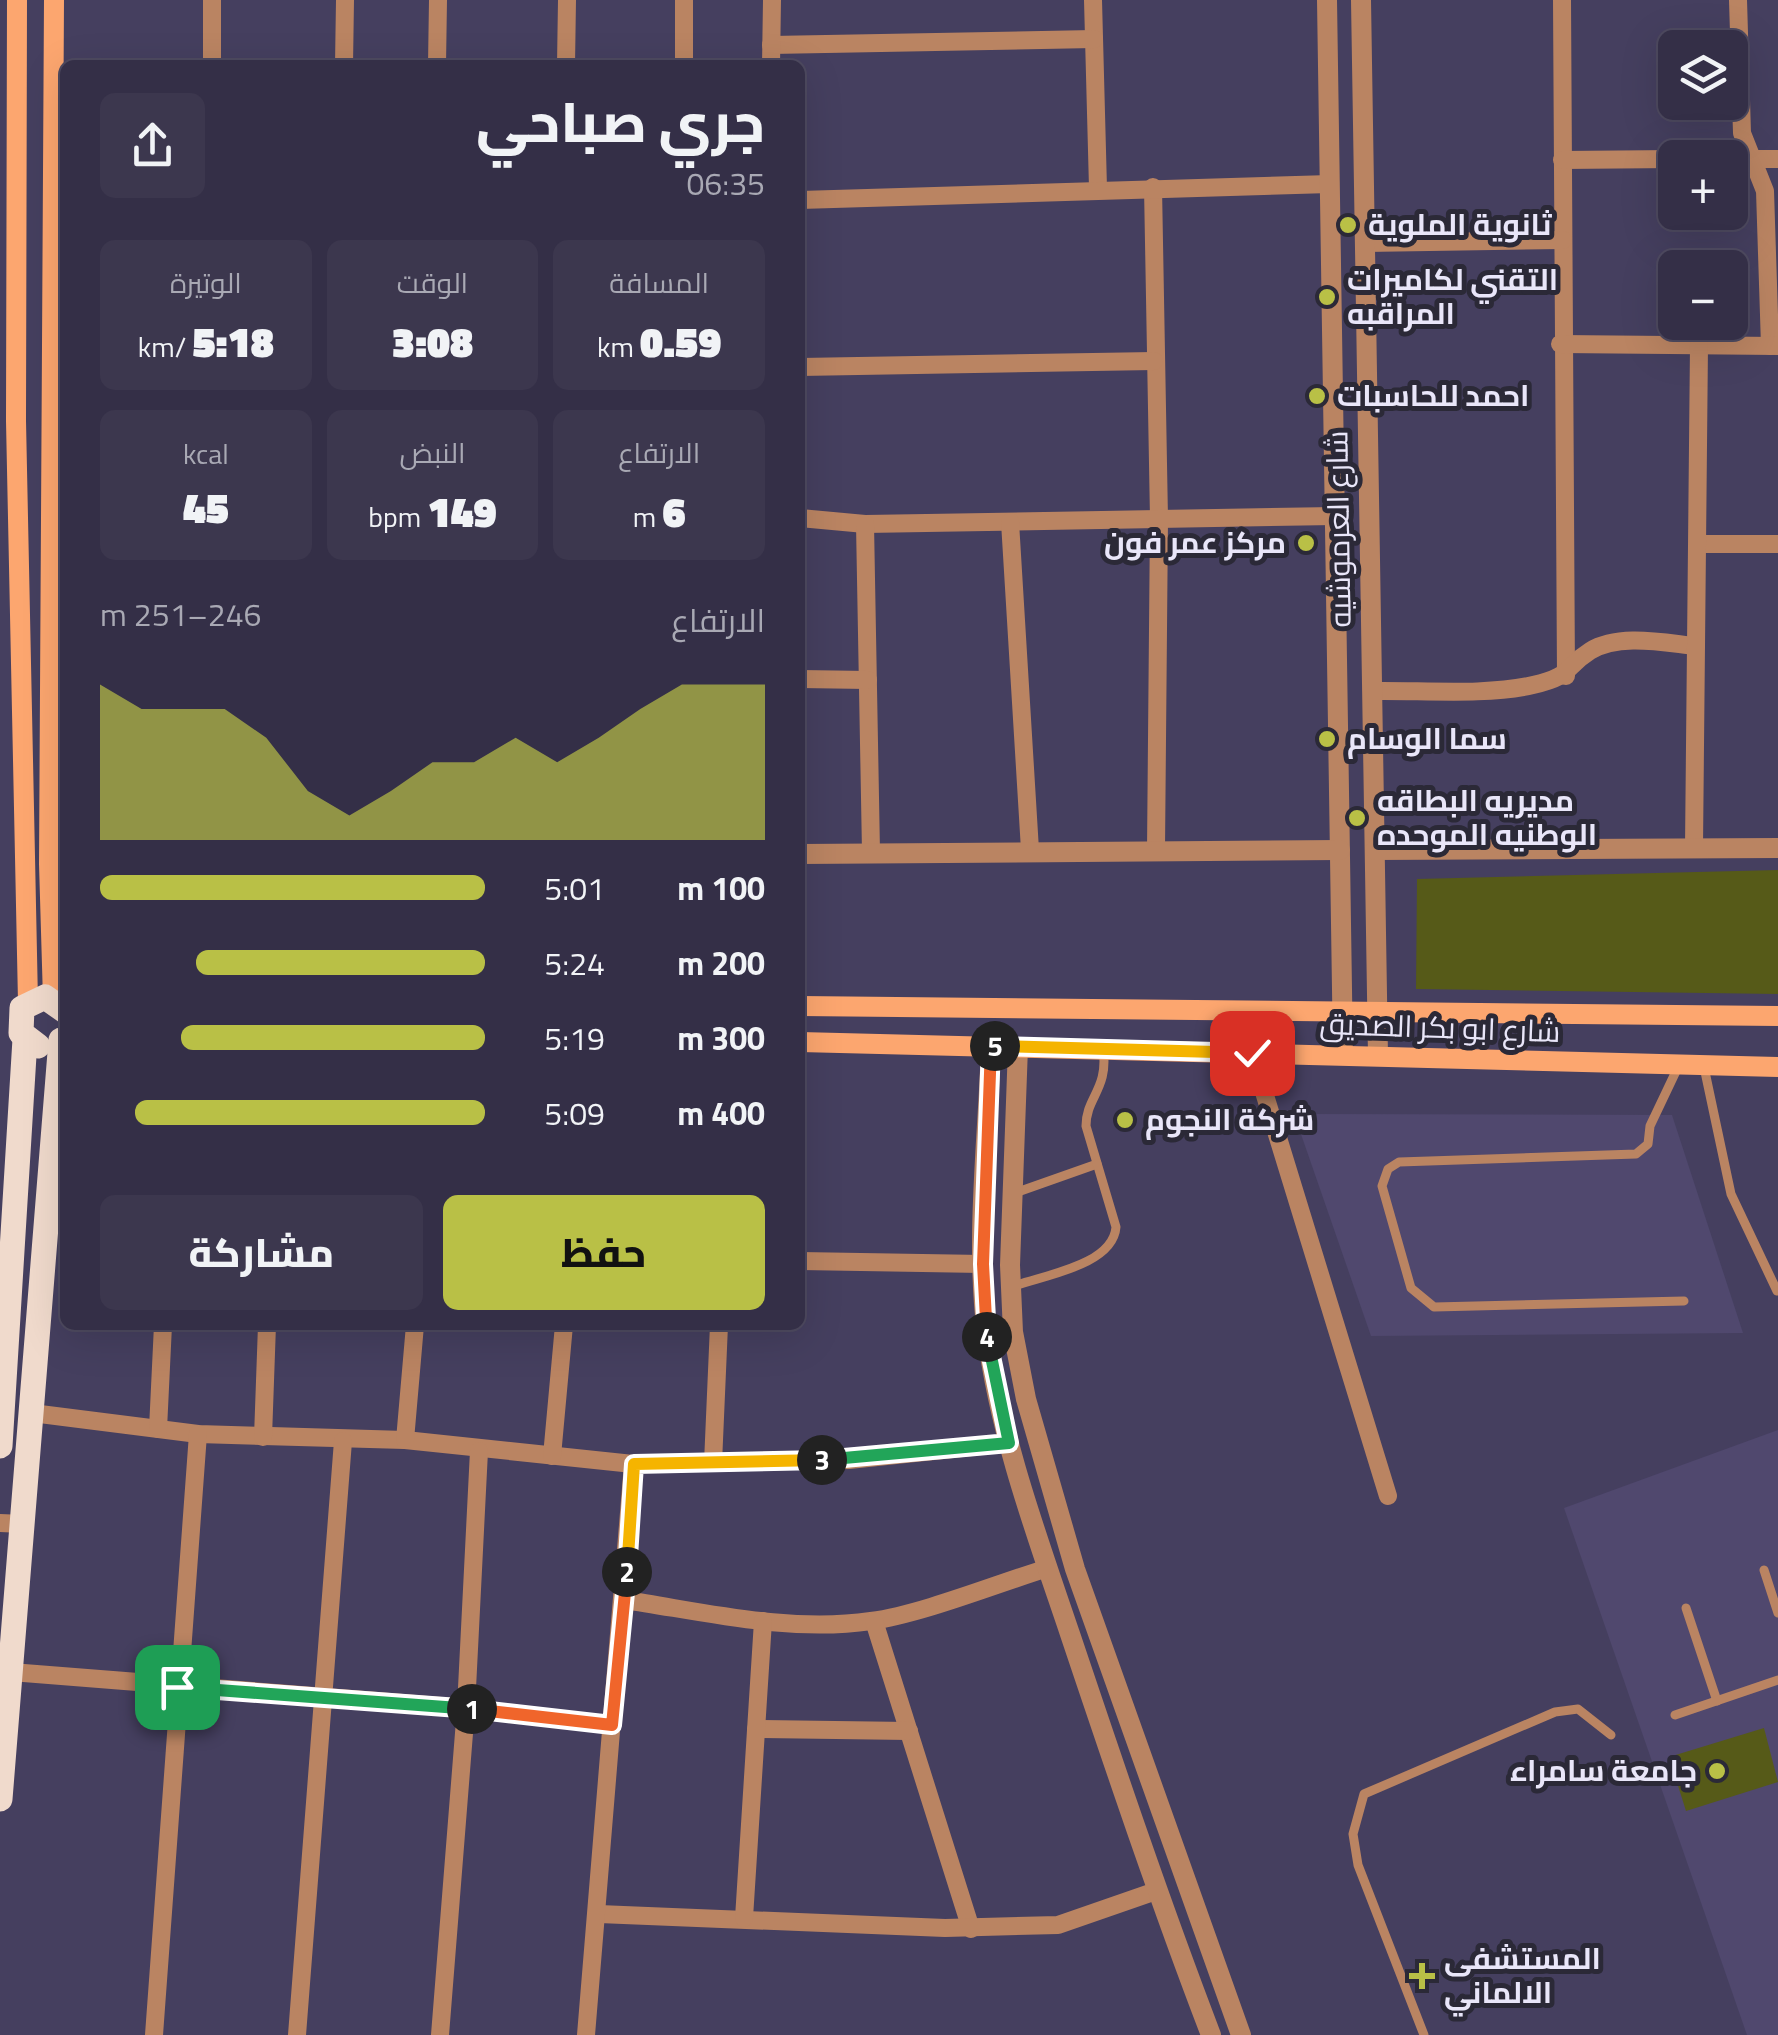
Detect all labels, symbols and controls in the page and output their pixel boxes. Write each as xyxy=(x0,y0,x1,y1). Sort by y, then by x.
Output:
map controls xyxy=(1658,30,1748,340)
button: layers xyxy=(1658,30,1748,120)
text: جري صباحي xyxy=(476,80,765,163)
button: share xyxy=(100,93,205,198)
button: + xyxy=(1658,140,1748,230)
text: 06:35 xyxy=(686,159,765,207)
place label: ثانوية الملوية xyxy=(1368,201,1553,247)
marker: ثانوية الملوية xyxy=(1337,214,1359,236)
button: − xyxy=(1658,250,1748,340)
place label: التقني لكاميرات المراقبه xyxy=(1347,256,1558,336)
text: الوتيرة xyxy=(170,261,242,304)
text: الوقت xyxy=(397,261,468,304)
text: المسافة xyxy=(609,261,709,304)
marker: التقني لكاميرات المراقبه xyxy=(1316,286,1338,308)
text: 5:18 xyxy=(192,309,274,373)
text: 3:08 xyxy=(392,309,473,373)
text: 0.59 xyxy=(640,309,721,373)
text: /km xyxy=(138,325,192,368)
text: km xyxy=(597,325,640,368)
place label: احمد للحاسبات xyxy=(1337,372,1530,418)
marker: احمد للحاسبات xyxy=(1306,385,1328,407)
street label: شارع العرموشيه xyxy=(1313,430,1363,628)
text: النبض xyxy=(400,431,465,474)
text: الارتفاع xyxy=(618,431,700,474)
text: kcal xyxy=(183,432,229,475)
text: 45 xyxy=(183,475,229,539)
text: 149 xyxy=(427,479,497,543)
text: 6 xyxy=(662,479,686,543)
text: bpm xyxy=(368,495,427,538)
text: m xyxy=(633,495,662,538)
place label: مركز عمر فون xyxy=(1104,519,1286,565)
marker: مركز عمر فون xyxy=(1295,532,1317,554)
text: 246–251 m xyxy=(100,590,262,638)
text: الارتفاع xyxy=(671,596,765,644)
place label: سما الوسام xyxy=(1347,715,1507,761)
marker: سما الوسام xyxy=(1316,728,1338,750)
place label: مديريه البطاقه الوطنيه الموحده xyxy=(1377,777,1597,857)
marker: مديريه البطاقه الوطنيه الموحده xyxy=(1346,807,1368,829)
text: 5:01 xyxy=(544,864,605,912)
text: 100 m xyxy=(677,864,765,912)
text: 5:24 xyxy=(544,939,605,987)
text: 200 m xyxy=(677,939,765,987)
street label: شارع ابو بكر الصديق xyxy=(1319,1000,1561,1054)
pin xyxy=(1210,1011,1295,1096)
text: 5:19 xyxy=(544,1014,605,1062)
text: 300 m xyxy=(677,1014,765,1062)
pin: 5 xyxy=(970,1021,1020,1071)
text: 5 xyxy=(987,1024,1003,1067)
icon: check xyxy=(1225,1026,1280,1081)
text: 5:09 xyxy=(544,1089,605,1137)
text: 400 m xyxy=(677,1089,765,1137)
place label: شركة النجوم xyxy=(1145,1096,1314,1142)
marker: شركة النجوم xyxy=(1114,1109,1136,1131)
button: مشاركة xyxy=(100,1195,423,1310)
button: حفظ xyxy=(443,1195,765,1310)
pin: 4 xyxy=(962,1312,1012,1362)
text: 4 xyxy=(979,1315,995,1358)
pin: 3 xyxy=(797,1435,847,1485)
text: 3 xyxy=(814,1438,830,1481)
pin: 2 xyxy=(602,1547,652,1597)
text: 2 xyxy=(619,1550,635,1593)
pin xyxy=(135,1645,220,1730)
icon: arrive xyxy=(150,1660,205,1715)
pin: 1 xyxy=(447,1684,497,1734)
text: 1 xyxy=(464,1687,480,1730)
place label: جامعة سامراء xyxy=(1510,1747,1697,1793)
marker: جامعة سامراء xyxy=(1706,1760,1728,1782)
place label: المستشفى الالماني xyxy=(1444,1935,1601,2017)
marker: المستشفى الالماني xyxy=(1409,1963,1435,1989)

